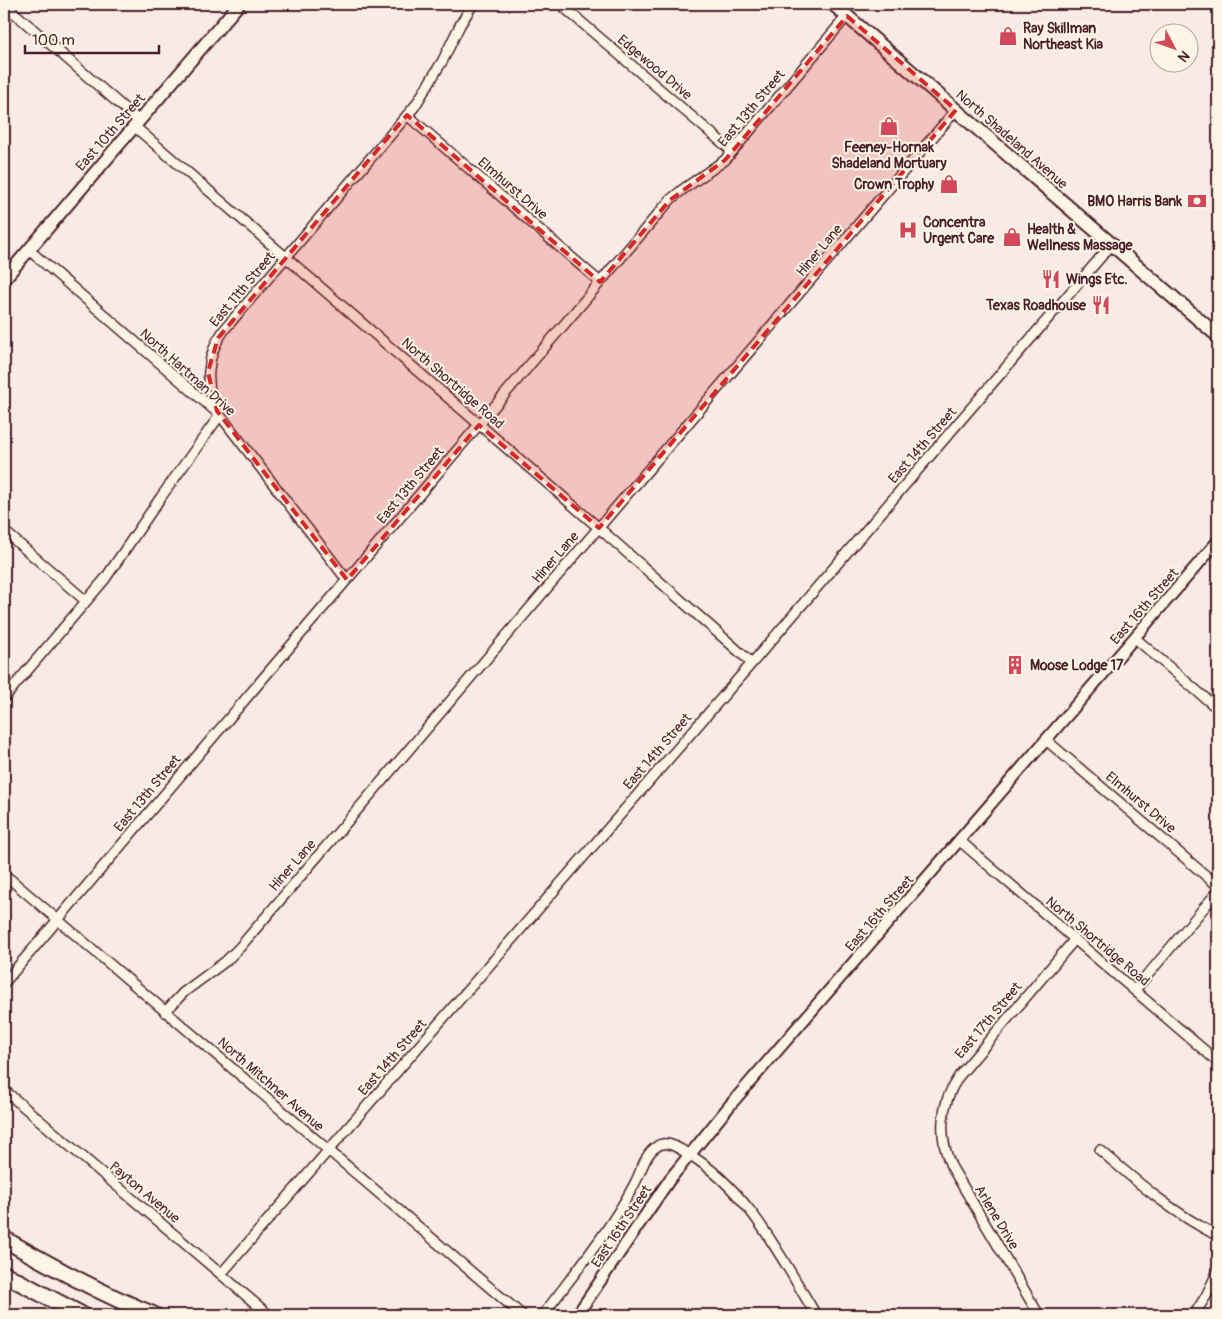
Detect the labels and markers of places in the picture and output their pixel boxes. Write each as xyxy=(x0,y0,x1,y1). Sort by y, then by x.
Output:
place label: Ray Skillman Northeast Kia xyxy=(1023,20,1103,53)
shop icon: Ray Skillman Northeast Kia xyxy=(997,25,1019,47)
shop icon: Feeney-Hornak Shadeland Mortuary xyxy=(878,115,900,137)
place label: Feeney-Hornak Shadeland Mortuary xyxy=(831,139,947,172)
shop icon: Crown Trophy xyxy=(938,173,960,195)
place label: Crown Trophy xyxy=(854,176,934,193)
bank icon: BMO Harris Bank xyxy=(1186,190,1208,212)
place label: BMO Harris Bank xyxy=(1087,193,1182,210)
place label: Concentra Urgent Care xyxy=(923,214,995,247)
hospital icon: Concentra Urgent Care xyxy=(897,219,919,241)
place label: Health & Wellness Massage xyxy=(1027,221,1134,254)
shop icon: Health & Wellness Massage xyxy=(1001,226,1023,248)
restaurant icon: Wings Etc. xyxy=(1040,268,1062,290)
place label: Wings Etc. xyxy=(1066,271,1128,288)
restaurant icon: Texas Roadhouse xyxy=(1090,294,1112,316)
place label: Texas Roadhouse xyxy=(985,297,1087,314)
building icon: Moose Lodge 17 xyxy=(1004,654,1026,676)
place label: Moose Lodge 17 xyxy=(1030,657,1124,674)

